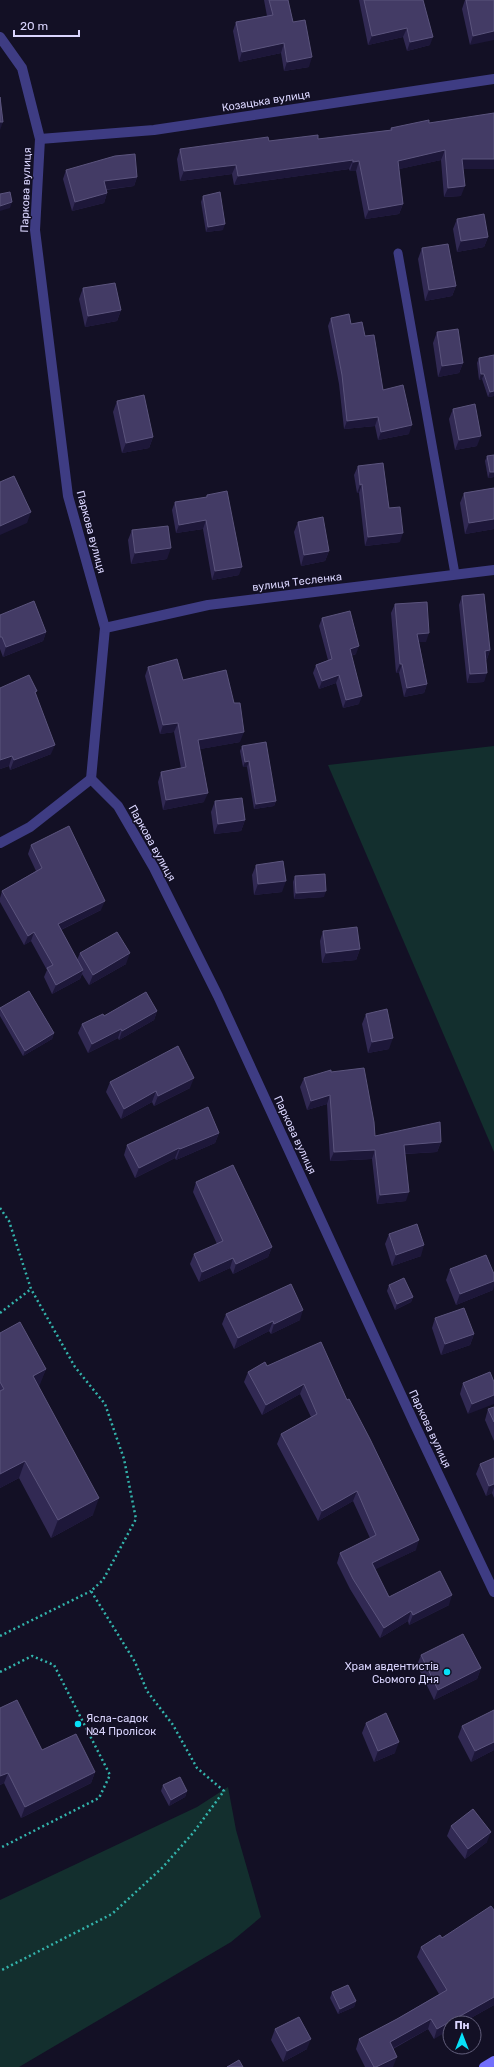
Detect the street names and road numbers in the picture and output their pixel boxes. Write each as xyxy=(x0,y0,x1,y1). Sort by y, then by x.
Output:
street label: Козацька вулиця xyxy=(221,88,311,114)
street label: Паркова вулиця xyxy=(18,147,34,233)
street label: Паркова вулиця xyxy=(74,489,108,575)
street label: вулиця Тесленка xyxy=(251,570,343,594)
street label: Паркова вулиця xyxy=(126,803,178,883)
street label: Паркова вулиця xyxy=(271,1094,319,1176)
street label: Паркова вулиця xyxy=(406,1388,454,1470)

